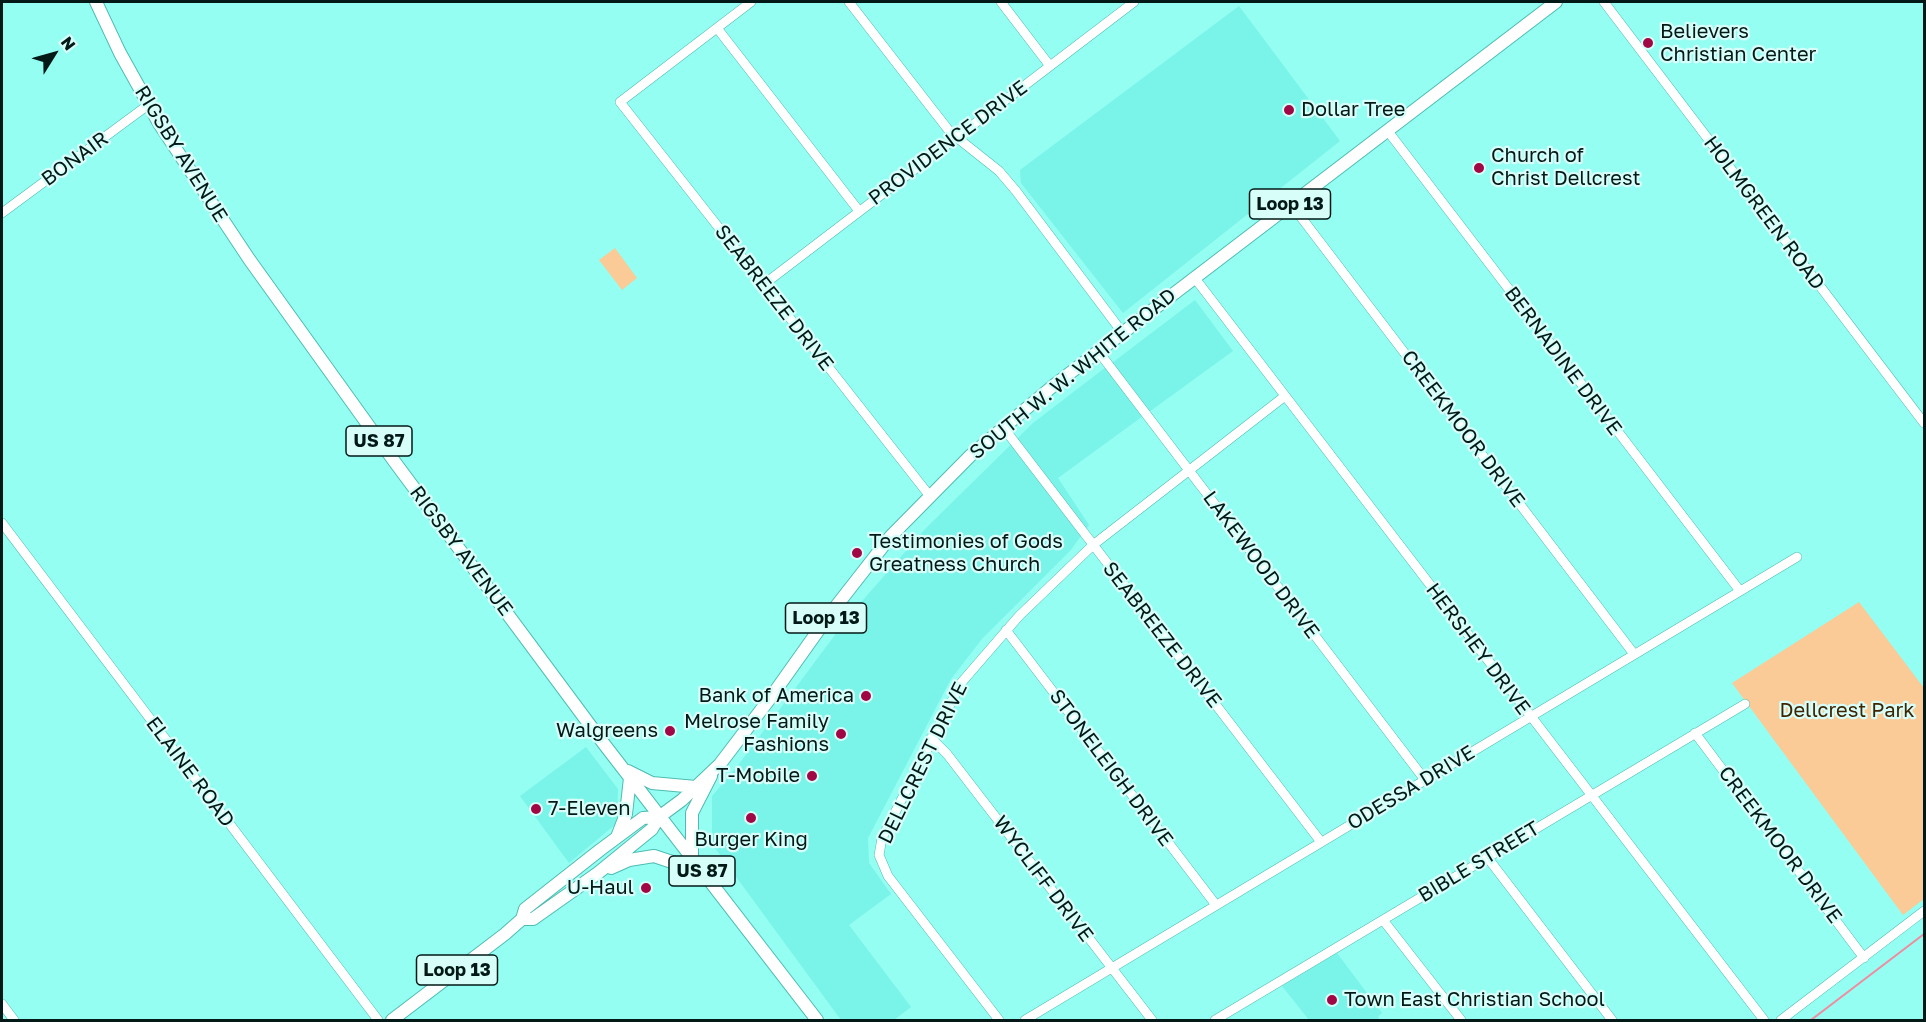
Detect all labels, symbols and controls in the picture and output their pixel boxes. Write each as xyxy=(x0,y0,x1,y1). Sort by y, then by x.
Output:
place label: Believers Christian Center xyxy=(1660,20,1816,67)
north arrow xyxy=(24,24,84,84)
text: N xyxy=(57,32,80,54)
marker: Believers Christian Center xyxy=(1641,36,1655,50)
street label: PROVIDENCE DRIVE xyxy=(864,76,1032,210)
street label: RIGSBY AVENUE xyxy=(129,81,233,227)
place label: Dollar Tree xyxy=(1301,98,1405,122)
marker: Dollar Tree xyxy=(1282,103,1296,117)
street label: BONAIR xyxy=(37,127,113,191)
street label: HOLMGREEN ROAD xyxy=(1698,131,1830,295)
place label: Church of Christ Dellcrest xyxy=(1491,144,1641,191)
marker: Church of Christ Dellcrest xyxy=(1472,161,1486,175)
road number: Loop 13 xyxy=(1250,189,1330,219)
street label: SEABREEZE DRIVE xyxy=(710,220,838,376)
street label: BERNADINE DRIVE xyxy=(1499,282,1627,440)
street label: SOUTH W. W. WHITE ROAD xyxy=(965,283,1181,465)
street label: CREEKMOOR DRIVE xyxy=(1396,346,1530,512)
road number: US 87 xyxy=(346,426,412,456)
street label: RIGSBY AVENUE xyxy=(404,481,518,621)
street label: LAKEWOOD DRIVE xyxy=(1198,487,1324,643)
place label: Testimonies of Gods Greatness Church xyxy=(869,530,1063,577)
marker: Testimonies of Gods Greatness Church xyxy=(850,546,864,560)
street label: SEABREEZE DRIVE xyxy=(1098,557,1226,713)
street label: HERSHEY DRIVE xyxy=(1421,578,1535,720)
road number: Loop 13 xyxy=(786,603,866,633)
street label: DELLCREST DRIVE xyxy=(873,678,973,848)
place label: Bank of America xyxy=(699,684,854,708)
street label: STONELEIGH DRIVE xyxy=(1044,685,1178,851)
marker: Bank of America xyxy=(859,689,873,703)
park label: Dellcrest Park xyxy=(1779,699,1915,723)
place label: Melrose Family Fashions xyxy=(684,710,829,757)
street label: ELAINE ROAD xyxy=(141,712,239,832)
place label: Walgreens xyxy=(556,719,658,743)
marker: Walgreens xyxy=(663,724,677,738)
marker: Melrose Family Fashions xyxy=(834,727,848,741)
street label: ODESSA DRIVE xyxy=(1343,741,1479,835)
street label: CREEKMOOR DRIVE xyxy=(1713,762,1847,928)
place label: T-Mobile xyxy=(716,764,800,788)
marker: T-Mobile xyxy=(805,769,819,783)
place label: 7-Eleven xyxy=(548,797,630,821)
marker: 7-Eleven xyxy=(529,802,543,816)
marker: Burger King xyxy=(744,811,758,825)
street label: WYCLIFF DRIVE xyxy=(988,811,1098,947)
street label: BIBLE STREET xyxy=(1414,816,1544,908)
place label: Burger King xyxy=(694,828,808,852)
road number: US 87 xyxy=(669,856,735,886)
place label: U-Haul xyxy=(567,876,634,900)
marker: U-Haul xyxy=(639,881,653,895)
road number: Loop 13 xyxy=(416,955,498,985)
place label: Town East Christian School xyxy=(1344,988,1605,1012)
marker: Town East Christian School xyxy=(1325,993,1339,1007)

